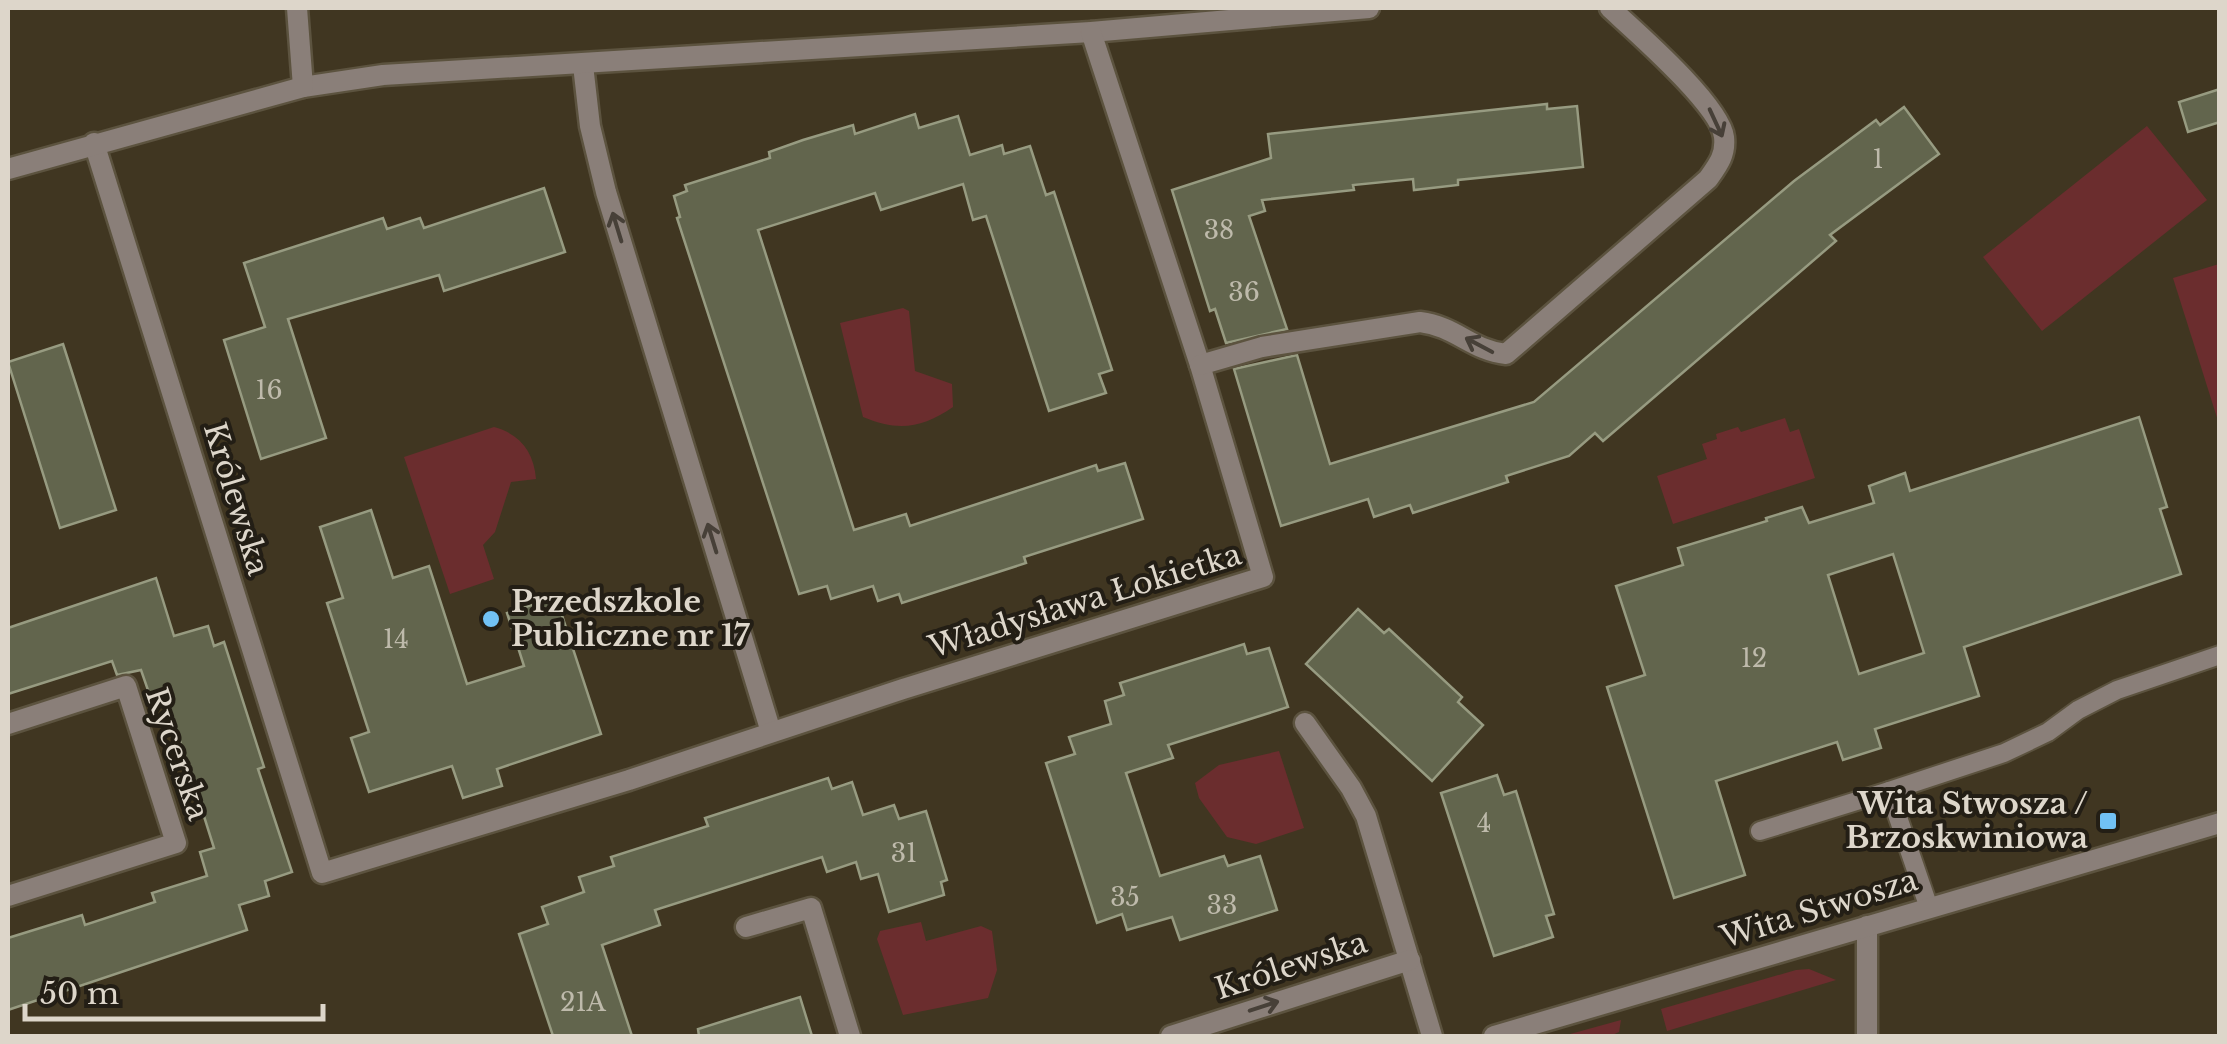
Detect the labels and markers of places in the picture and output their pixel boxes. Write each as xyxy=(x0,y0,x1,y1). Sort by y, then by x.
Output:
place label: Przedszkole Publiczne nr 17 xyxy=(511,583,750,654)
marker: Przedszkole Publiczne nr 17 xyxy=(480,608,502,630)
place label: Wita Stwosza / Brzoskwiniowa xyxy=(1845,785,2088,856)
marker: Wita Stwosza / Brzoskwiniowa xyxy=(2097,810,2119,832)

